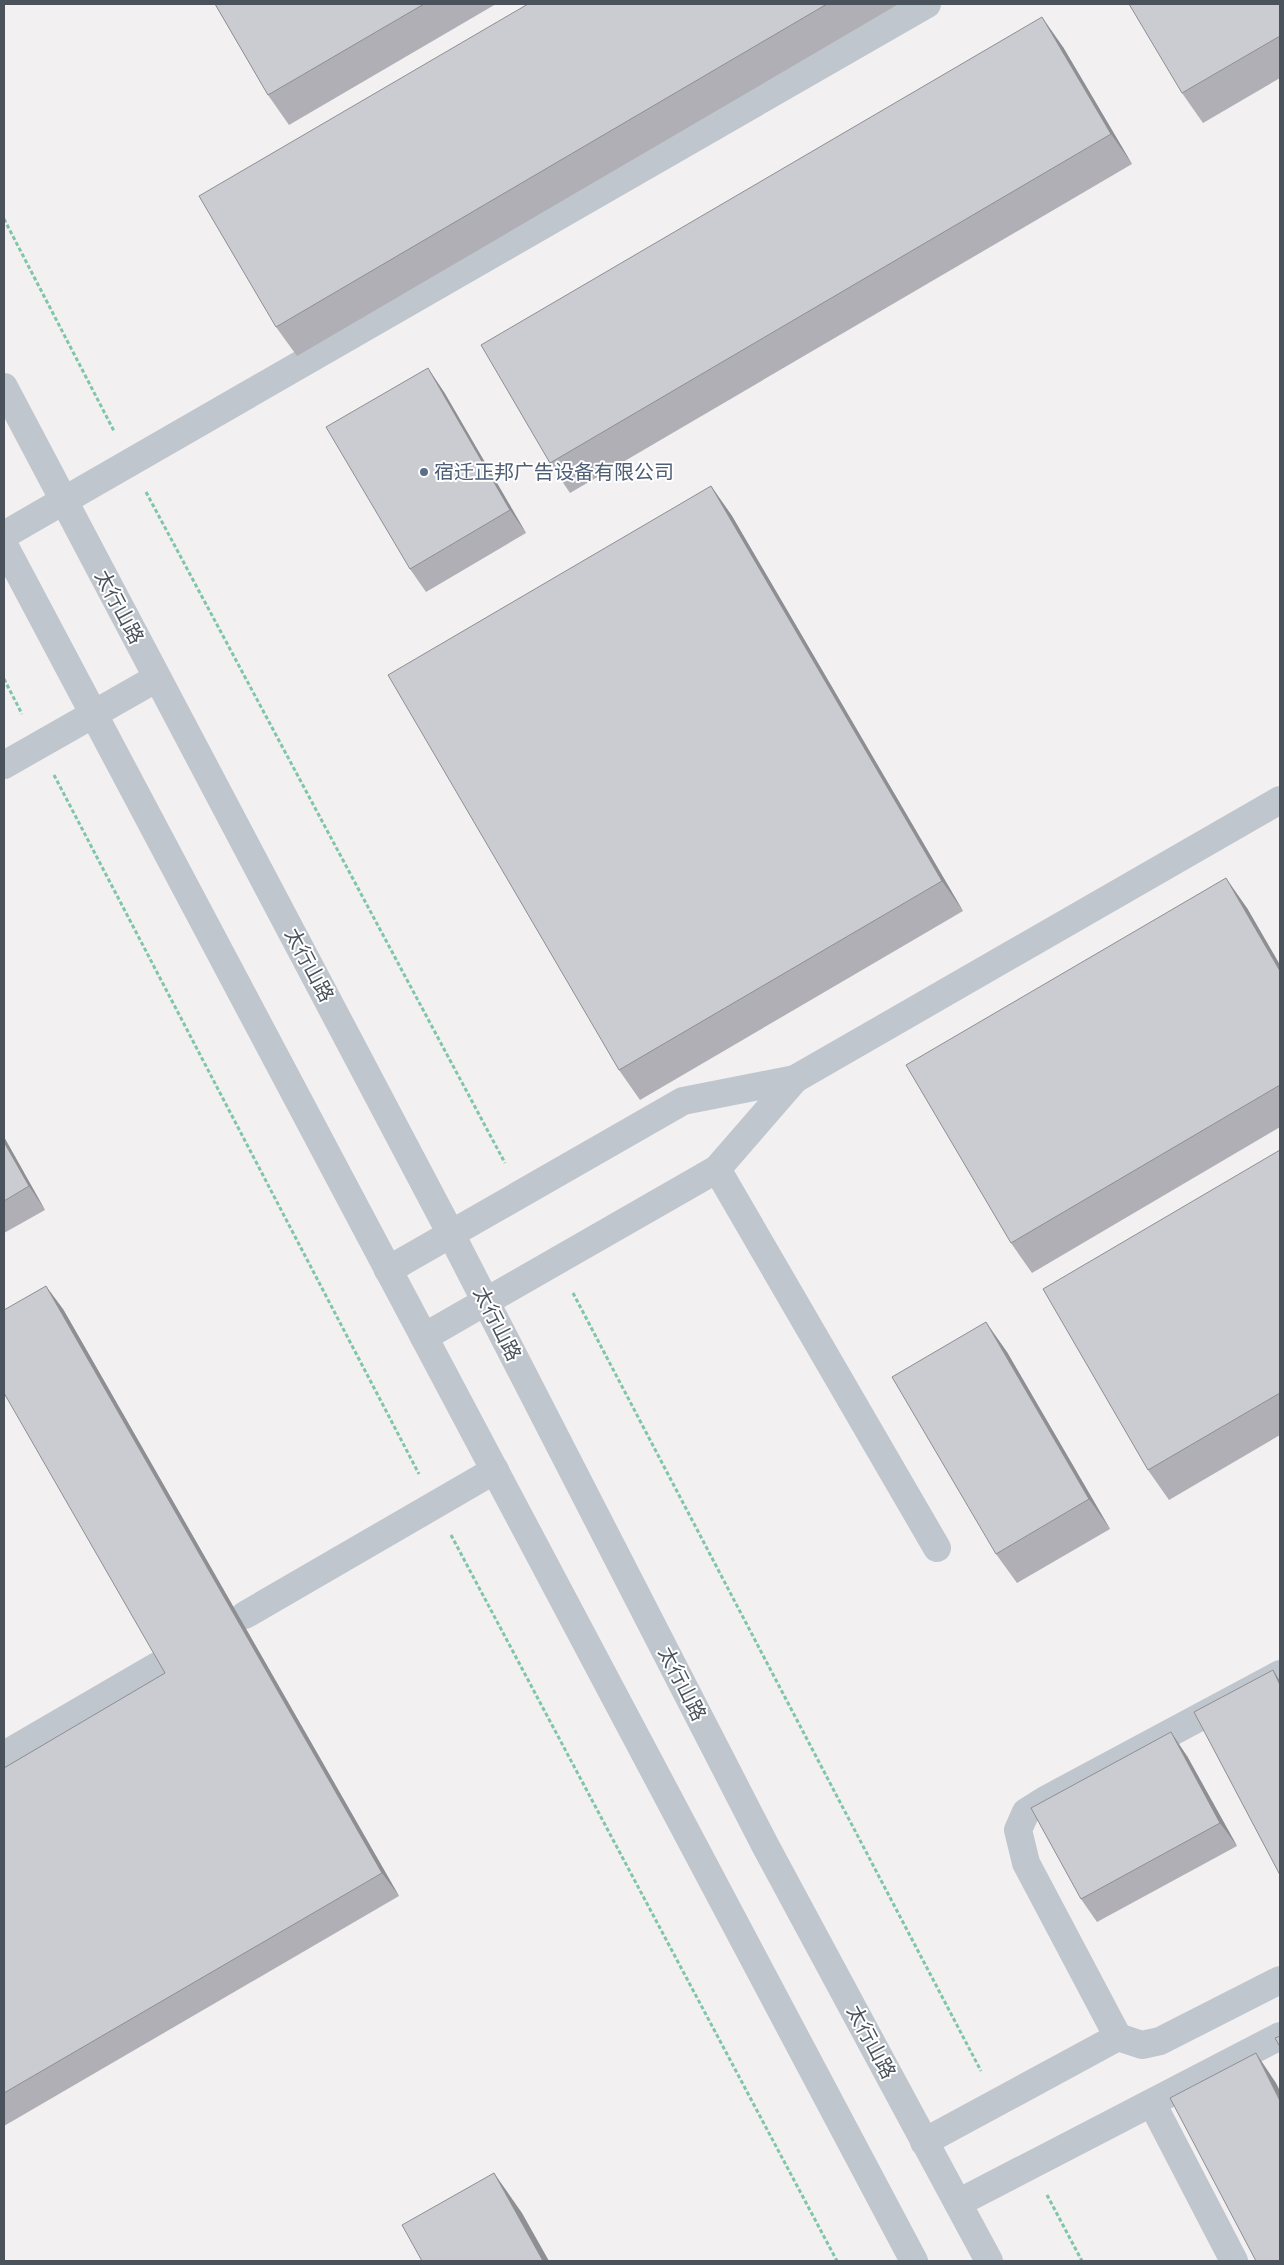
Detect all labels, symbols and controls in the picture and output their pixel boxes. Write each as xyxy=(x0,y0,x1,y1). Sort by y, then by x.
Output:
place label: 宿迁正邦广告设备有限公司 xyxy=(434,458,674,487)
marker: 宿迁正邦广告设备有限公司 xyxy=(418,466,430,478)
street label: 太行山路 xyxy=(87,565,151,649)
street label: 太行山路 xyxy=(277,923,341,1007)
street label: 太行山路 xyxy=(466,1282,528,1366)
street label: 太行山路 xyxy=(651,1642,713,1726)
street label: 太行山路 xyxy=(839,2000,903,2084)

